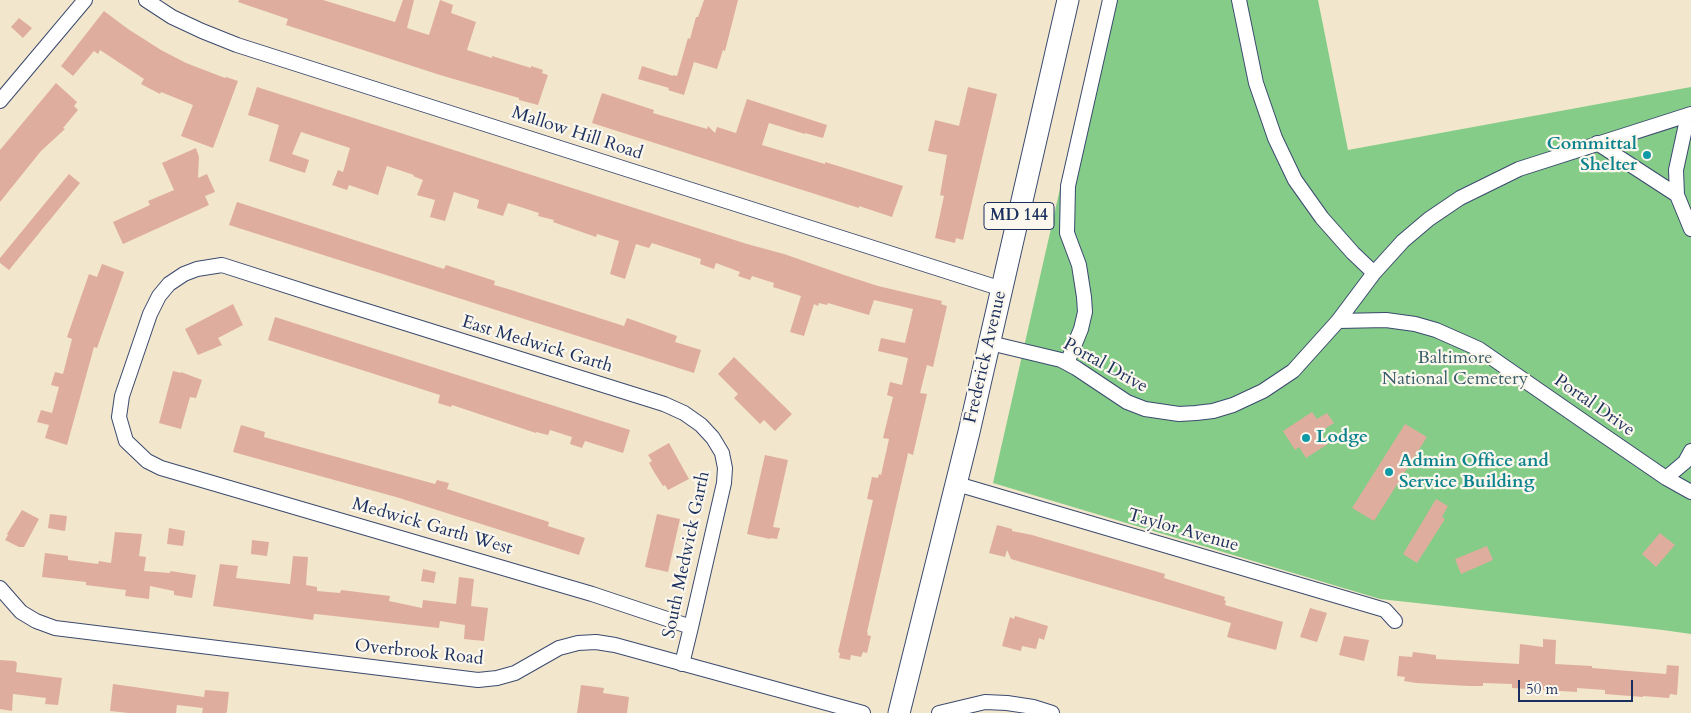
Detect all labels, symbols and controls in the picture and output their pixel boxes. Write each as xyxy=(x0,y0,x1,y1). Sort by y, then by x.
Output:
street label: Mallow Hill Road xyxy=(509,103,645,165)
place label: Committal Shelter xyxy=(1547,134,1637,176)
marker: Committal Shelter xyxy=(1641,149,1653,161)
road number: MD 144 xyxy=(984,202,1054,230)
street label: Frederick Avenue xyxy=(960,289,1012,425)
street label: East Medwick Garth xyxy=(459,312,615,378)
street label: Portal Drive xyxy=(1059,334,1151,398)
park label: Baltimore National Cemetery xyxy=(1382,348,1528,390)
street label: Portal Drive xyxy=(1550,370,1638,442)
place label: Lodge xyxy=(1316,427,1368,449)
marker: Lodge xyxy=(1300,432,1312,444)
place label: Admin Office and Service Building xyxy=(1399,451,1549,494)
marker: Admin Office and Service Building xyxy=(1383,466,1395,478)
street label: South Medwick Garth xyxy=(659,470,715,640)
street label: Medwick Garth West xyxy=(349,494,515,560)
street label: Taylor Avenue xyxy=(1125,505,1241,557)
street label: Overbrook Road xyxy=(354,636,484,670)
scale bar xyxy=(1521,670,1636,702)
text: 50 m xyxy=(1526,679,1558,699)

